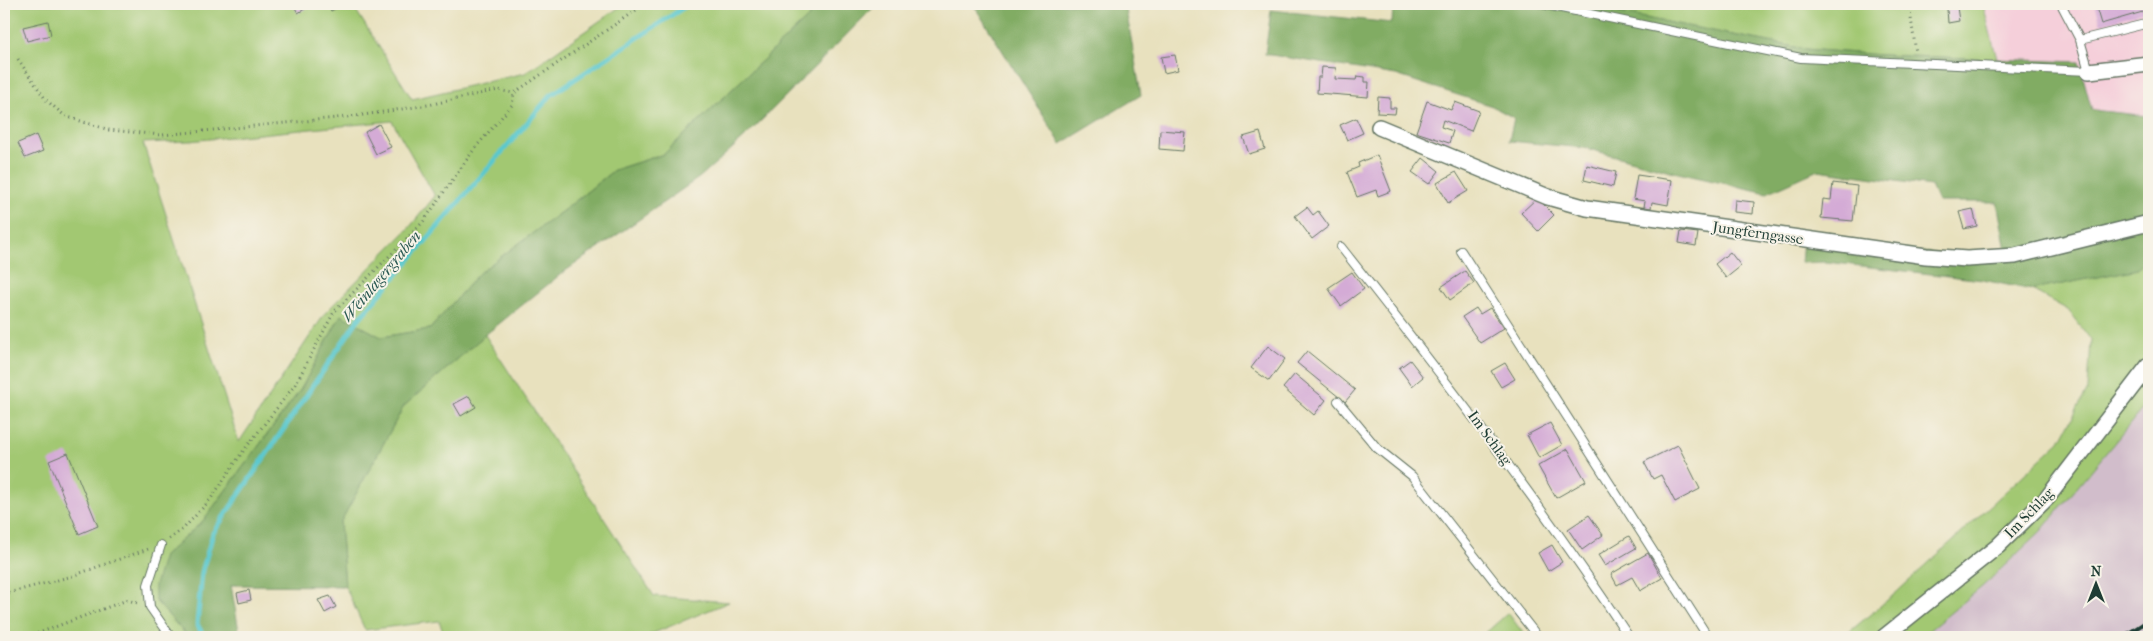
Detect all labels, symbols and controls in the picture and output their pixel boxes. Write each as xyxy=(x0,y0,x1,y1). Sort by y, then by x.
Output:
street label: Jungferngasse xyxy=(1711,218,1805,248)
water label: Weinlagergraben xyxy=(338,227,424,325)
street label: Im Schlag xyxy=(1464,407,1516,470)
street label: Im Schlag xyxy=(2001,483,2058,542)
north arrow xyxy=(2070,558,2120,608)
text: N xyxy=(2091,563,2102,580)

